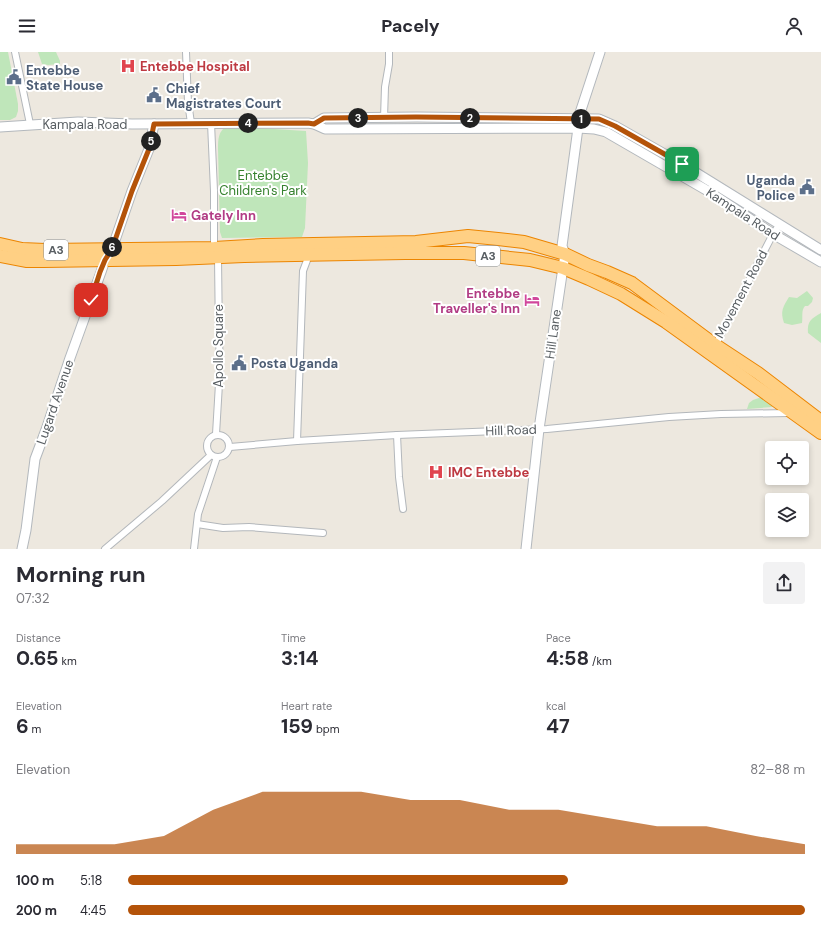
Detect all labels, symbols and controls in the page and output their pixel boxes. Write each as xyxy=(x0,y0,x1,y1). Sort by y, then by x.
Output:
text: Pacely xyxy=(381,14,440,38)
icon: menu xyxy=(16,15,38,37)
icon: person xyxy=(783,15,805,37)
hospital icon: Entebbe Hospital xyxy=(119,57,137,75)
place label: Entebbe Hospital xyxy=(140,58,250,75)
place label: Entebbe State House xyxy=(26,62,104,94)
public building icon: Entebbe State House xyxy=(5,68,23,86)
place label: Chief Magistrates Court xyxy=(166,80,281,112)
public building icon: Chief Magistrates Court xyxy=(145,86,163,104)
pin: 3 xyxy=(348,108,368,128)
pin: 2 xyxy=(460,108,480,128)
pin: 1 xyxy=(571,109,591,129)
text: 3 xyxy=(355,111,361,125)
text: 2 xyxy=(467,111,473,125)
text: 1 xyxy=(579,112,583,126)
pin: 4 xyxy=(238,113,258,133)
street label: Kampala Road xyxy=(43,116,127,133)
text: 4 xyxy=(244,116,252,130)
pin: 5 xyxy=(141,131,161,151)
text: 5 xyxy=(148,134,154,148)
pin xyxy=(665,147,699,181)
icon: arrive xyxy=(671,153,693,175)
park label: Entebbe Children's Park xyxy=(219,167,307,199)
place label: Uganda Police xyxy=(747,172,795,204)
public building icon: Uganda Police xyxy=(798,178,816,196)
street label: Kampala Road xyxy=(703,184,783,244)
hotel icon: Gately Inn xyxy=(170,206,188,224)
place label: Gately Inn xyxy=(191,207,256,224)
pin: 6 xyxy=(102,237,122,257)
road number: A3 xyxy=(44,240,68,260)
text: 6 xyxy=(109,240,115,254)
road number: A3 xyxy=(476,246,500,266)
street label: Movement Road xyxy=(711,247,771,341)
pin xyxy=(74,283,108,317)
place label: Entebbe Traveller's Inn xyxy=(433,285,520,317)
icon: check xyxy=(80,289,102,311)
hotel icon: Entebbe Traveller's Inn xyxy=(523,291,541,309)
street label: Apollo Square xyxy=(210,304,227,388)
street label: Hill Lane xyxy=(541,308,565,360)
public building icon: Posta Uganda xyxy=(230,354,248,372)
place label: Posta Uganda xyxy=(251,355,338,372)
street label: Lugard Avenue xyxy=(32,357,78,447)
street label: Hill Road xyxy=(485,421,537,439)
map controls xyxy=(765,441,809,537)
button: locate xyxy=(765,441,809,485)
hospital icon: IMC Entebbe xyxy=(427,463,445,481)
place label: IMC Entebbe xyxy=(448,464,530,481)
button: layers xyxy=(765,493,809,537)
text: Morning run xyxy=(16,560,146,589)
button: share xyxy=(763,562,805,604)
text: 07:32 xyxy=(16,590,49,607)
text: Distance xyxy=(16,631,61,645)
text: Time xyxy=(281,631,306,645)
text: Pace xyxy=(546,631,571,645)
text: 0.65 xyxy=(16,645,58,671)
text: 3:14 xyxy=(281,645,318,671)
text: 4:58 xyxy=(546,645,589,671)
text: km xyxy=(58,654,77,668)
text: /km xyxy=(589,654,612,668)
text: Elevation xyxy=(16,699,62,713)
text: Heart rate xyxy=(281,699,332,713)
text: kcal xyxy=(546,699,566,713)
text: 6 xyxy=(16,713,29,739)
text: 159 xyxy=(281,713,313,739)
text: 47 xyxy=(546,713,570,739)
text: m xyxy=(29,722,41,736)
text: bpm xyxy=(313,722,339,736)
text: Elevation xyxy=(16,761,70,778)
text: 82–88 m xyxy=(750,761,805,778)
text: 100 m xyxy=(16,872,54,889)
text: 5:18 xyxy=(80,872,103,889)
text: 200 m xyxy=(16,902,57,919)
text: 4:45 xyxy=(80,902,106,919)

